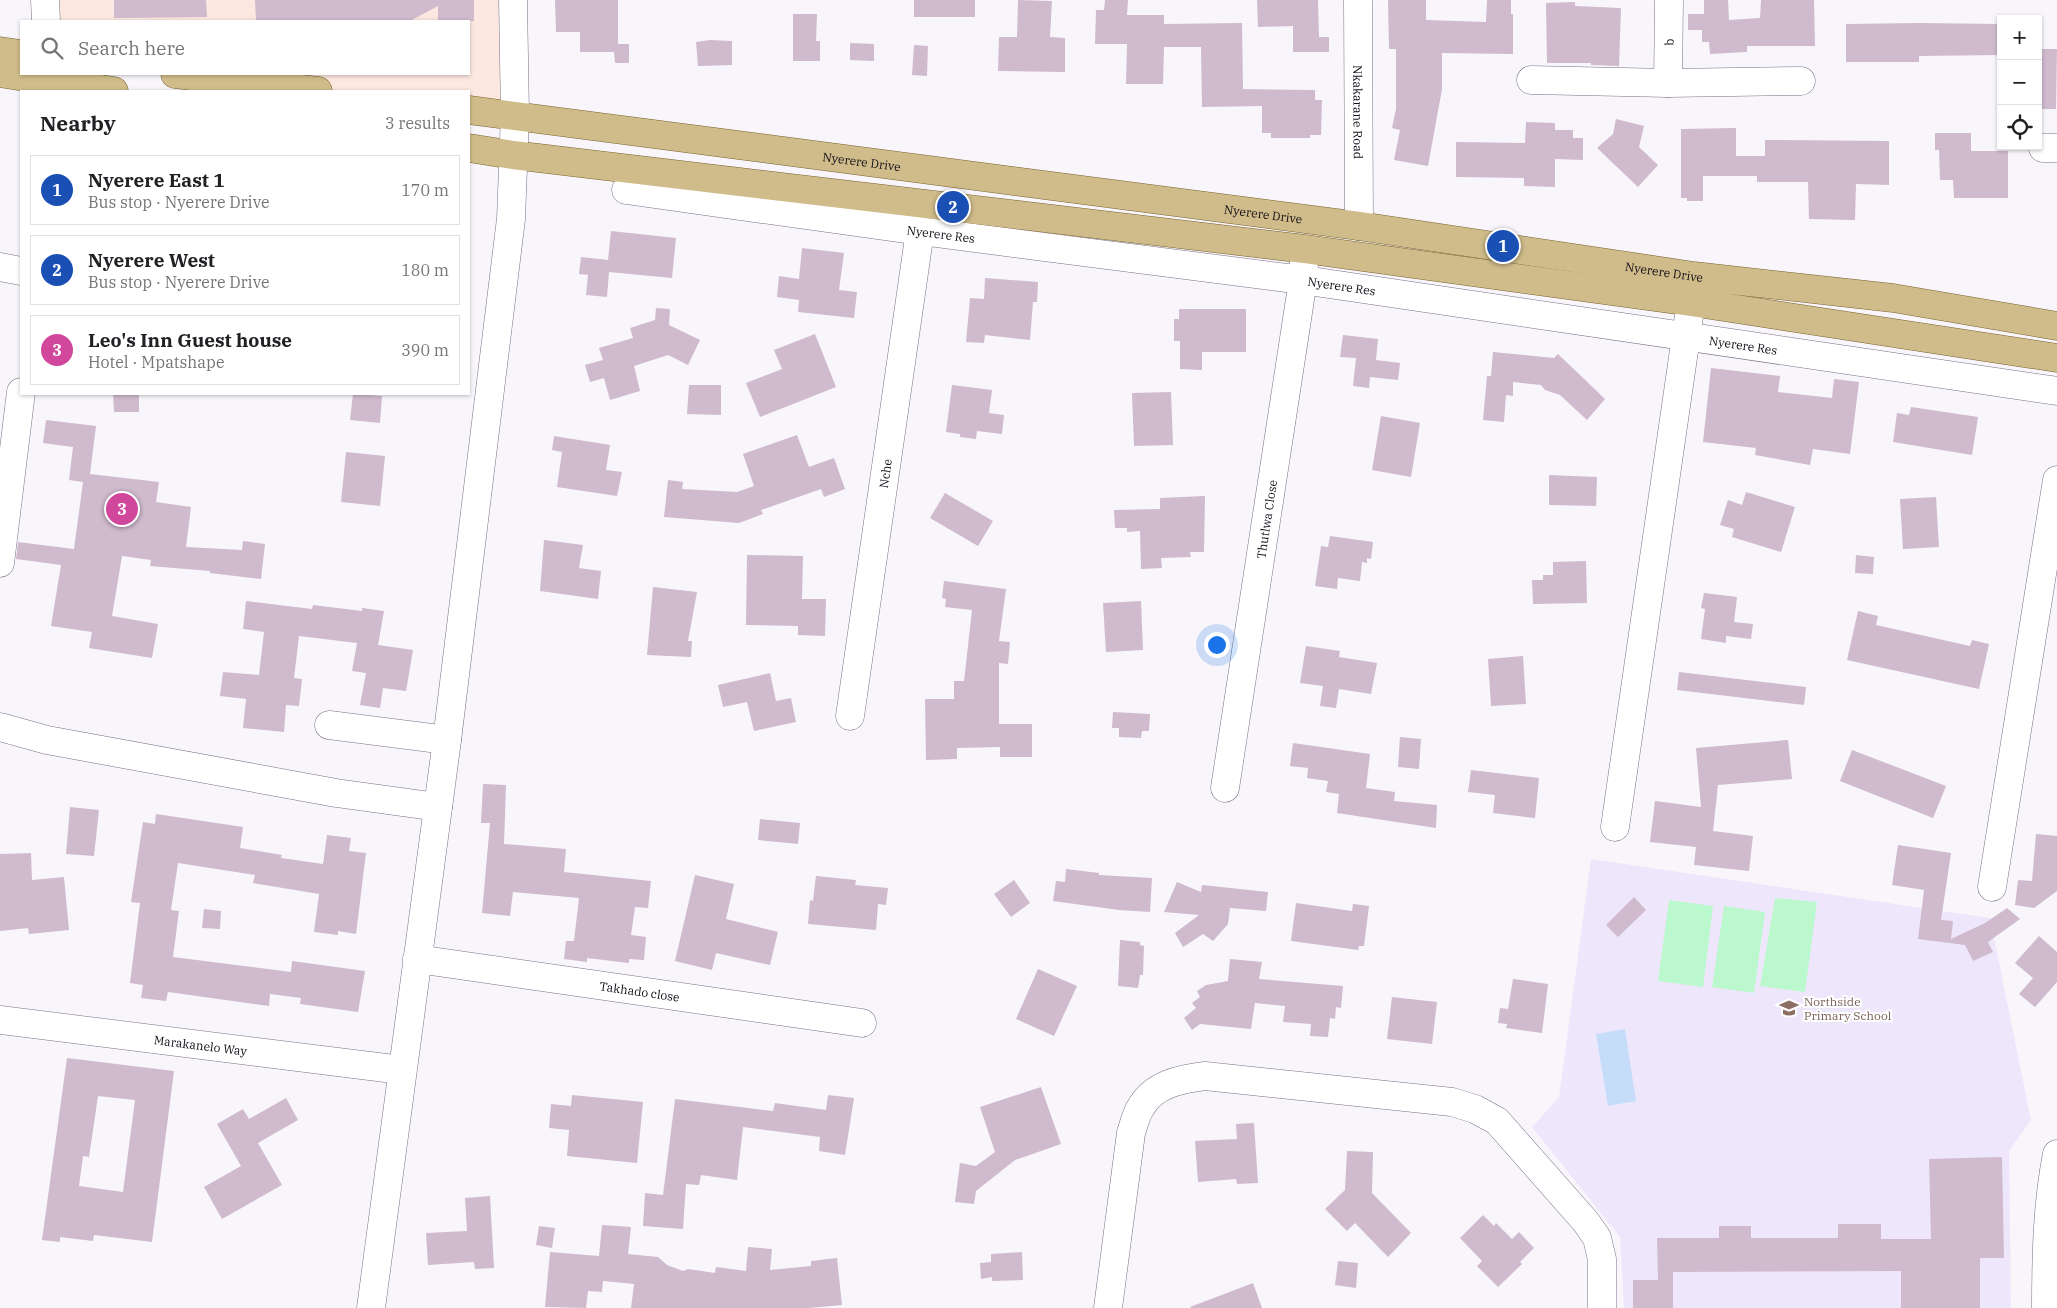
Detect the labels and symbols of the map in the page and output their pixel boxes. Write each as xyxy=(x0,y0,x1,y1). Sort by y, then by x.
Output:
street label: b xyxy=(1661,38,1676,46)
street label: Nkakarane Road xyxy=(1351,65,1366,159)
street label: Nyerere Drive xyxy=(822,149,902,174)
pin: 2 xyxy=(937,188,969,226)
street label: Nyerere Drive xyxy=(1223,201,1303,226)
street label: Nyerere Res xyxy=(906,222,976,245)
pin: 1 xyxy=(1487,227,1519,265)
street label: Nyerere Drive xyxy=(1624,258,1704,284)
street label: Nyerere Res xyxy=(1307,273,1377,298)
street label: Nyerere Res xyxy=(1708,332,1778,357)
street label: Nche xyxy=(875,458,895,489)
street label: Thutlwa Close xyxy=(1253,479,1280,560)
pin: 3 xyxy=(106,490,138,528)
your location xyxy=(1204,632,1230,658)
street label: Takhado close xyxy=(599,978,681,1004)
place label: Northside Primary School xyxy=(1804,994,1892,1023)
school or university icon: Northside Primary School xyxy=(1778,997,1800,1019)
street label: Marakanelo Way xyxy=(153,1032,248,1058)

